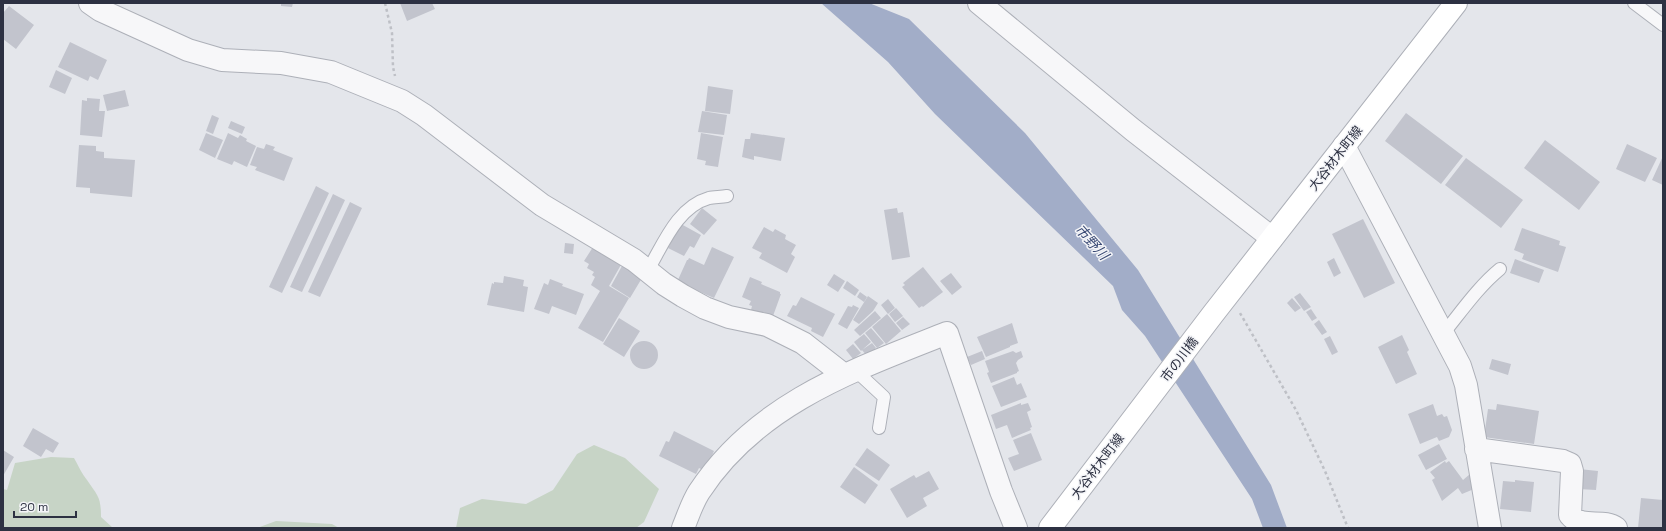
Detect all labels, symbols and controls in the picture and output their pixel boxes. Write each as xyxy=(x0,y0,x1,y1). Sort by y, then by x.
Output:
street label: 大谷材木町線 xyxy=(1305,122,1366,194)
water label: 市野川 xyxy=(1071,220,1114,265)
street label: 市の川橋 xyxy=(1157,333,1202,385)
street label: 大谷材木町線 xyxy=(1067,430,1128,503)
scale bar xyxy=(14,493,76,519)
text: 20 m xyxy=(20,499,48,515)

